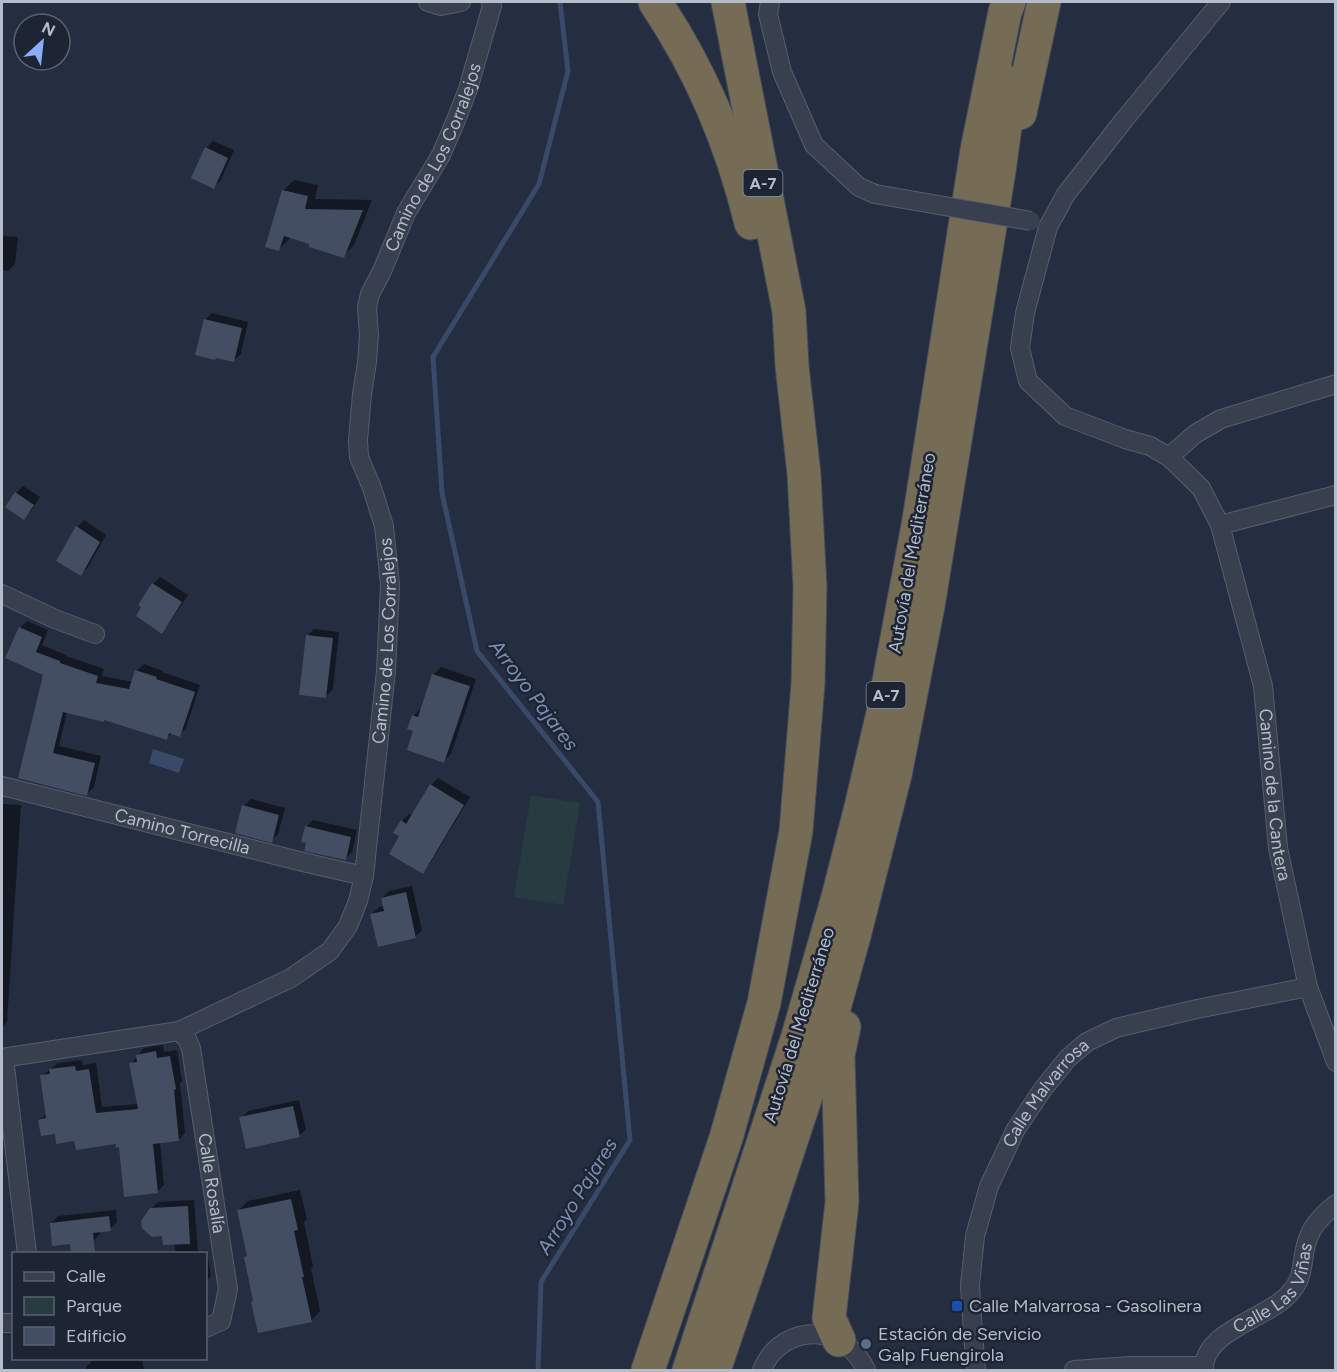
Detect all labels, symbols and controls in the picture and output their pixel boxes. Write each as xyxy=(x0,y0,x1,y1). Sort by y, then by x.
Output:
north arrow xyxy=(12,12,72,72)
text: N xyxy=(39,18,58,40)
street label: Camino de Los Corralejos xyxy=(380,60,486,255)
road number: A-7 xyxy=(744,170,783,196)
street label: Autovía del Mediterráneo xyxy=(884,451,940,655)
street label: Camino de Los Corralejos xyxy=(367,537,401,745)
water label: Arroyo Pajares xyxy=(484,634,584,756)
road number: A-7 xyxy=(866,682,906,708)
street label: Camino de la Cantera xyxy=(1254,708,1296,883)
street label: Camino Torrecilla xyxy=(112,804,252,859)
street label: Autovía del Mediterráneo xyxy=(759,925,839,1125)
street label: Calle Malvarrosa xyxy=(998,1034,1094,1151)
street label: Calle Rosalía xyxy=(193,1132,230,1235)
water label: Arroyo Pajares xyxy=(531,1133,623,1259)
street label: Calle Las Viñas xyxy=(1229,1240,1317,1338)
legend xyxy=(12,1252,207,1360)
text: Calle xyxy=(66,1265,106,1287)
text: Parque xyxy=(66,1295,122,1317)
place label: Calle Malvarrosa - Gasolinera xyxy=(969,1295,1202,1317)
marker: Calle Malvarrosa - Gasolinera xyxy=(950,1299,964,1313)
place label: Estación de Servicio Galp Fuengirola xyxy=(878,1323,1042,1366)
text: Edificio xyxy=(66,1325,127,1347)
marker: Estación de Servicio Galp Fuengirola xyxy=(859,1337,873,1351)

